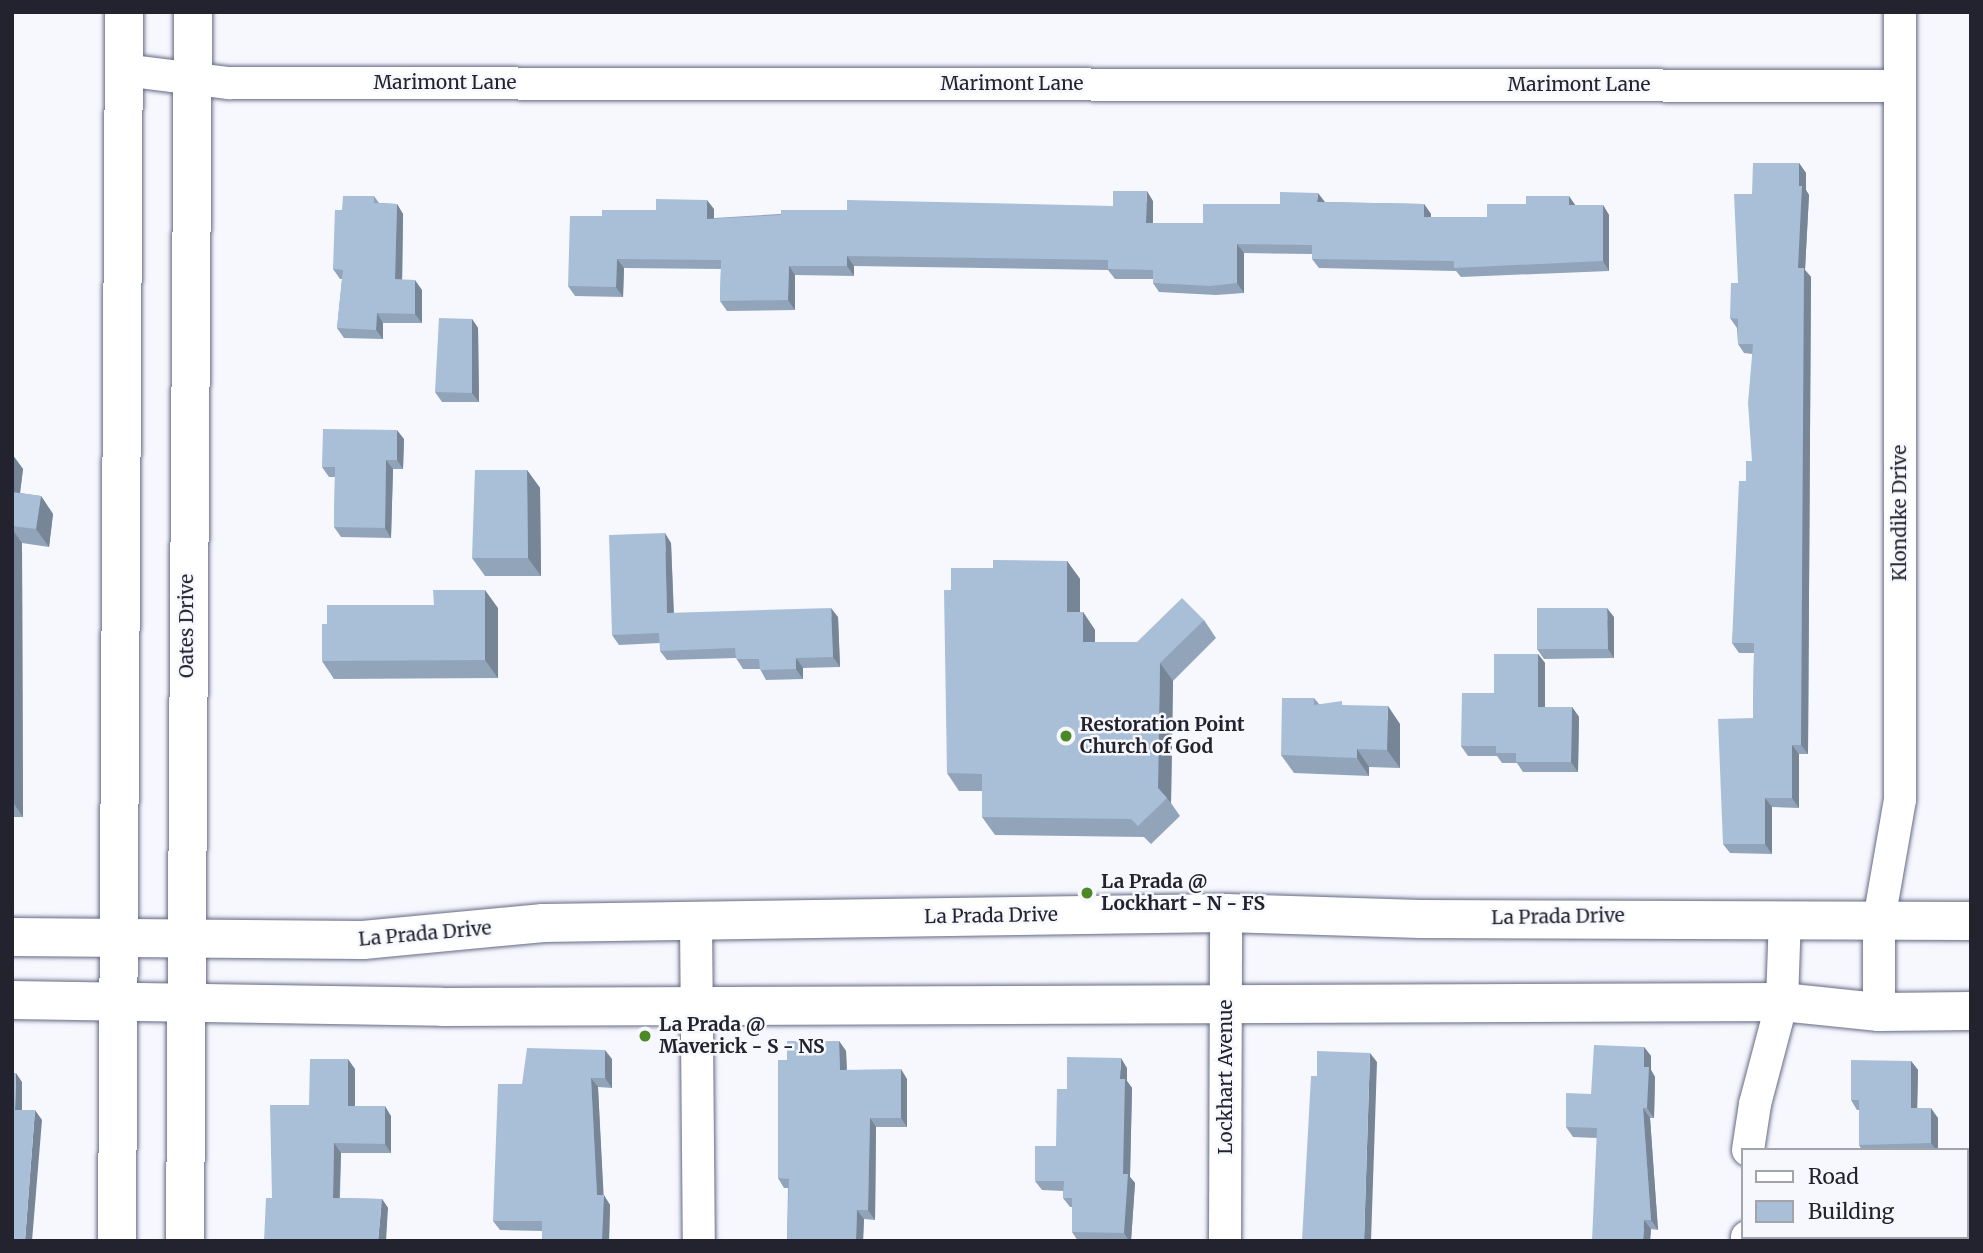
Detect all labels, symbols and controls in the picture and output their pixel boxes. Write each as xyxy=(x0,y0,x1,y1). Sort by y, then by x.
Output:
street label: Marimont Lane xyxy=(374,72,516,94)
street label: Marimont Lane xyxy=(941,73,1083,95)
street label: Marimont Lane xyxy=(1508,74,1650,96)
street label: Klondike Drive xyxy=(1889,445,1911,581)
street label: Oates Drive xyxy=(176,574,198,678)
place label: Restoration Point Church of God xyxy=(1080,714,1245,758)
marker: Restoration Point Church of God xyxy=(1058,728,1074,744)
place label: La Prada @ Lockhart - N - FS xyxy=(1101,871,1265,915)
marker: La Prada @ Lockhart - N - FS xyxy=(1079,885,1095,901)
street label: La Prada Drive xyxy=(924,903,1058,929)
street label: La Prada Drive xyxy=(1491,904,1625,930)
street label: La Prada Drive xyxy=(358,917,492,951)
street label: Lockhart Avenue xyxy=(1215,1000,1237,1154)
place label: La Prada @ Maverick - S - NS xyxy=(659,1014,825,1058)
marker: La Prada @ Maverick - S - NS xyxy=(637,1028,653,1044)
legend xyxy=(1742,1148,1969,1239)
text: Road xyxy=(1808,1163,1859,1190)
text: Building xyxy=(1808,1198,1894,1225)

